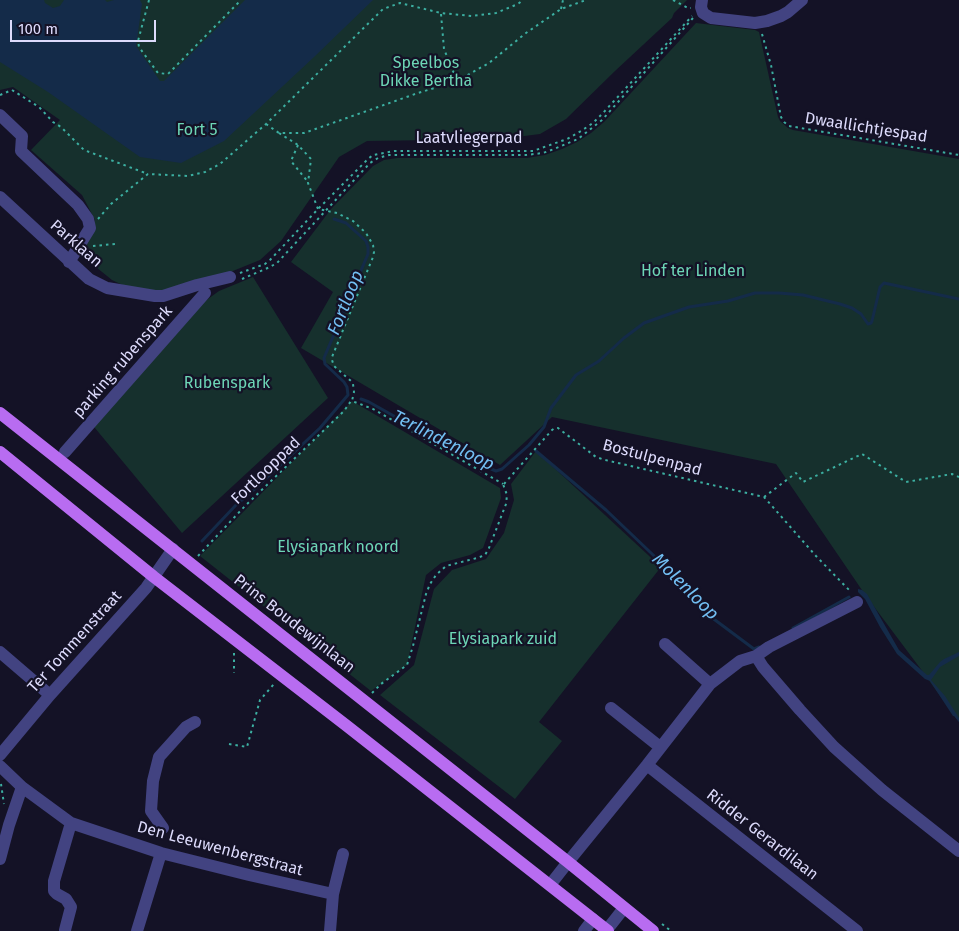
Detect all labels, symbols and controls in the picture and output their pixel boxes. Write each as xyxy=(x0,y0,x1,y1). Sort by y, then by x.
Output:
scale bar xyxy=(12,10,159,42)
text: 100 m xyxy=(18,20,58,38)
park label: Speelbos Dikke Bertha xyxy=(380,54,472,92)
street label: Dwaallichtjespad xyxy=(803,109,929,147)
park label: Fort 5 xyxy=(177,121,217,141)
street label: Laatvliegerpad xyxy=(415,129,523,149)
street label: Parklaan xyxy=(46,216,106,272)
park label: Hof ter Linden xyxy=(641,262,745,282)
water label: Fortloop xyxy=(323,267,369,339)
street label: parking rubenspark xyxy=(69,302,177,422)
park label: Rubenspark xyxy=(184,374,270,394)
water label: Terlindenloop xyxy=(388,406,498,476)
street label: Fortlooppad xyxy=(227,433,305,509)
street label: Bostulpenpad xyxy=(600,436,704,480)
park label: Elysiapark noord xyxy=(277,538,399,558)
water label: Molenloop xyxy=(647,549,723,625)
street label: Prins Boudewijnlaan xyxy=(230,571,358,677)
street label: Ter Tommenstraat xyxy=(24,587,126,697)
park label: Elysiapark zuid xyxy=(449,630,557,650)
street label: Ridder Gerardilaan xyxy=(702,785,822,885)
street label: Den Leeuwenbergstraat xyxy=(135,818,305,880)

